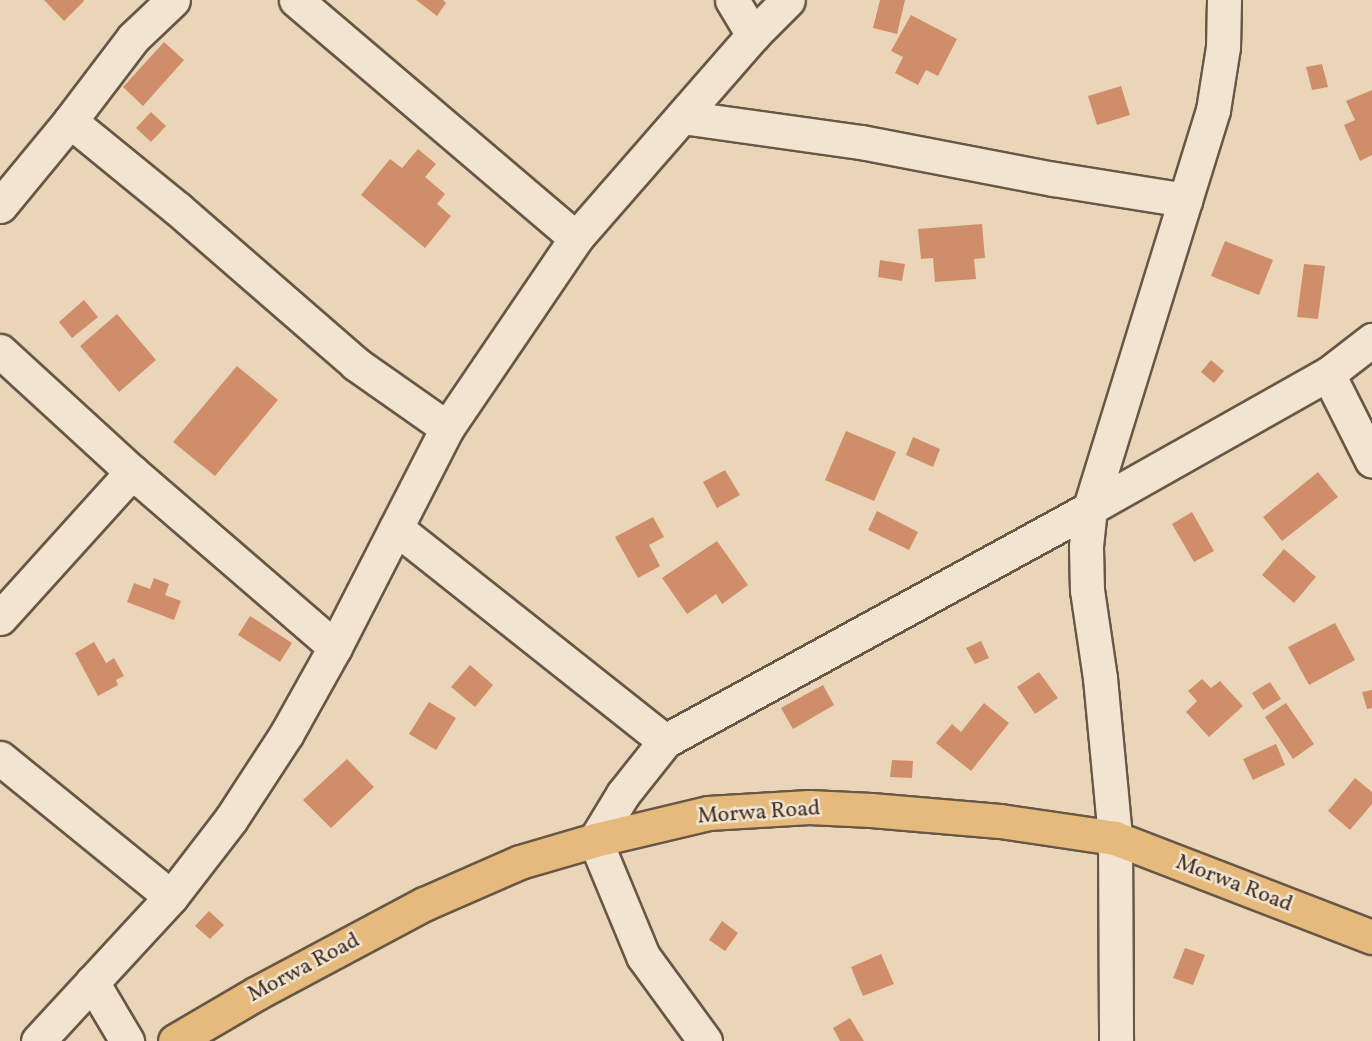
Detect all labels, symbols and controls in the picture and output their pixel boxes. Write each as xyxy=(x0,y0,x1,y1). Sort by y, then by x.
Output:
street label: Morwa Road xyxy=(697,796,821,830)
street label: Morwa Road xyxy=(1172,850,1296,918)
street label: Morwa Road xyxy=(243,927,365,1009)

